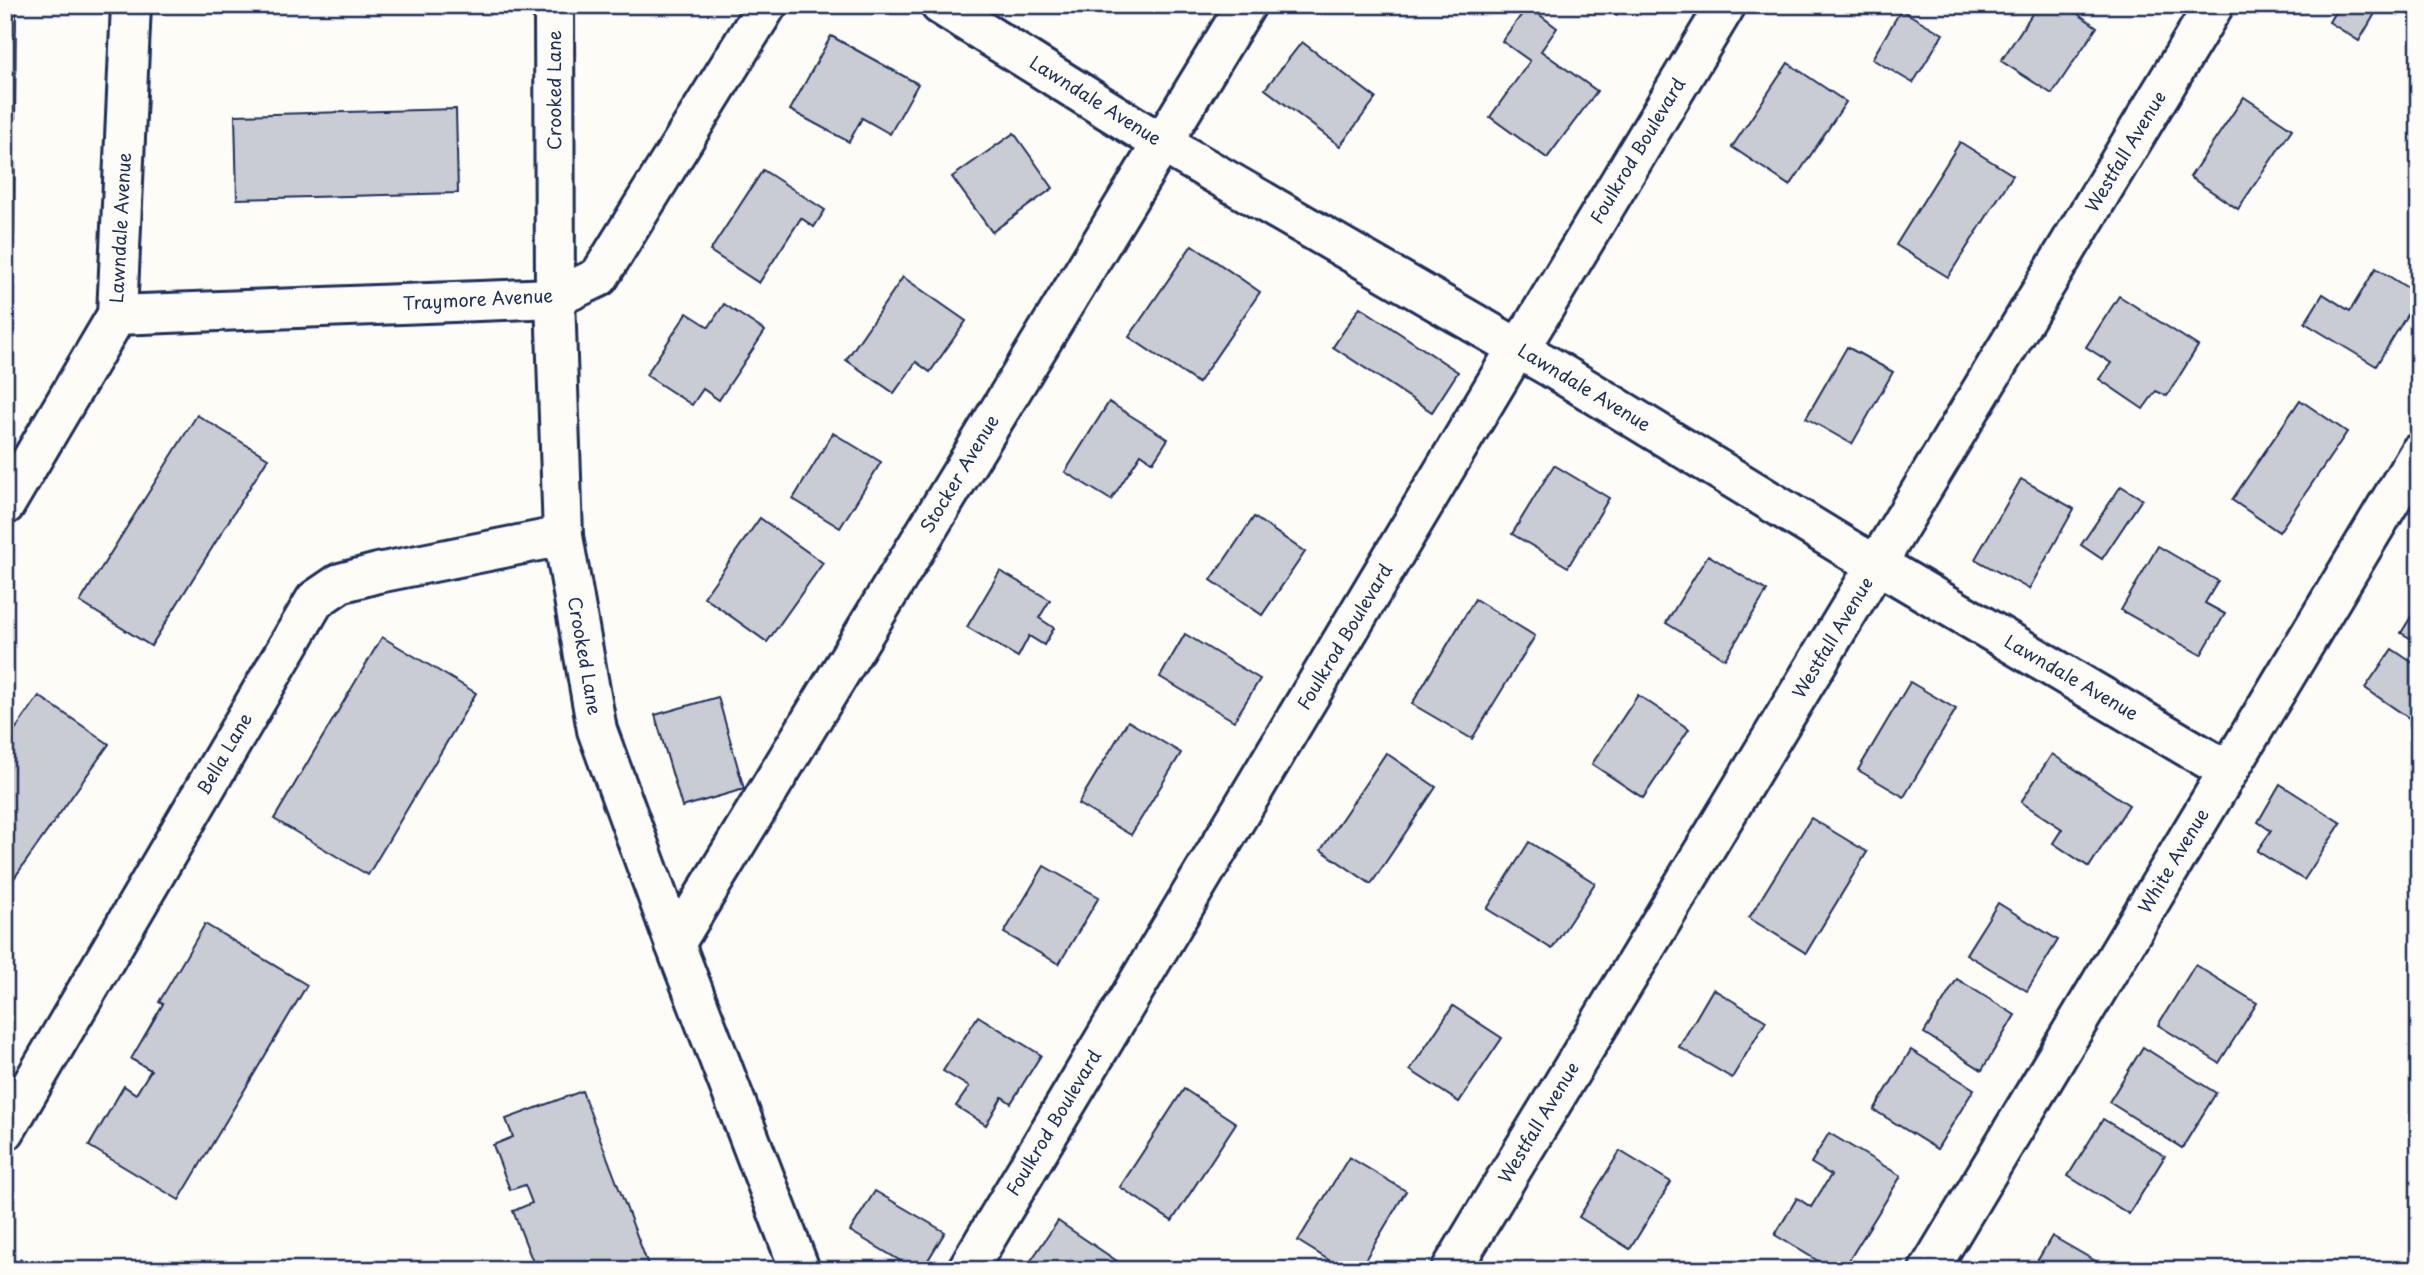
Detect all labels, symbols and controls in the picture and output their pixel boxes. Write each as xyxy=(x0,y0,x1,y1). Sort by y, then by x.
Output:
street label: Crooked Lane xyxy=(540,30,567,150)
street label: Lawndale Avenue xyxy=(1025,48,1167,151)
street label: Foulkrod Boulevard xyxy=(1582,72,1691,228)
street label: Westfall Avenue xyxy=(2078,85,2172,217)
street label: Lawndale Avenue xyxy=(102,152,137,304)
street label: Traymore Avenue xyxy=(402,281,554,316)
street label: Lawndale Avenue xyxy=(1513,336,1656,437)
street label: Stocker Avenue xyxy=(913,409,1005,537)
street label: Foulkrod Boulevard xyxy=(1289,558,1398,714)
street label: Westfall Avenue xyxy=(1785,571,1879,703)
street label: Crooked Lane xyxy=(562,594,609,717)
street label: Lawndale Avenue xyxy=(2000,627,2144,726)
street label: Bella Lane xyxy=(189,707,258,799)
street label: White Avenue xyxy=(2131,803,2215,918)
street label: Foulkrod Boulevard xyxy=(998,1044,1107,1200)
street label: Westfall Avenue xyxy=(1491,1056,1585,1188)

